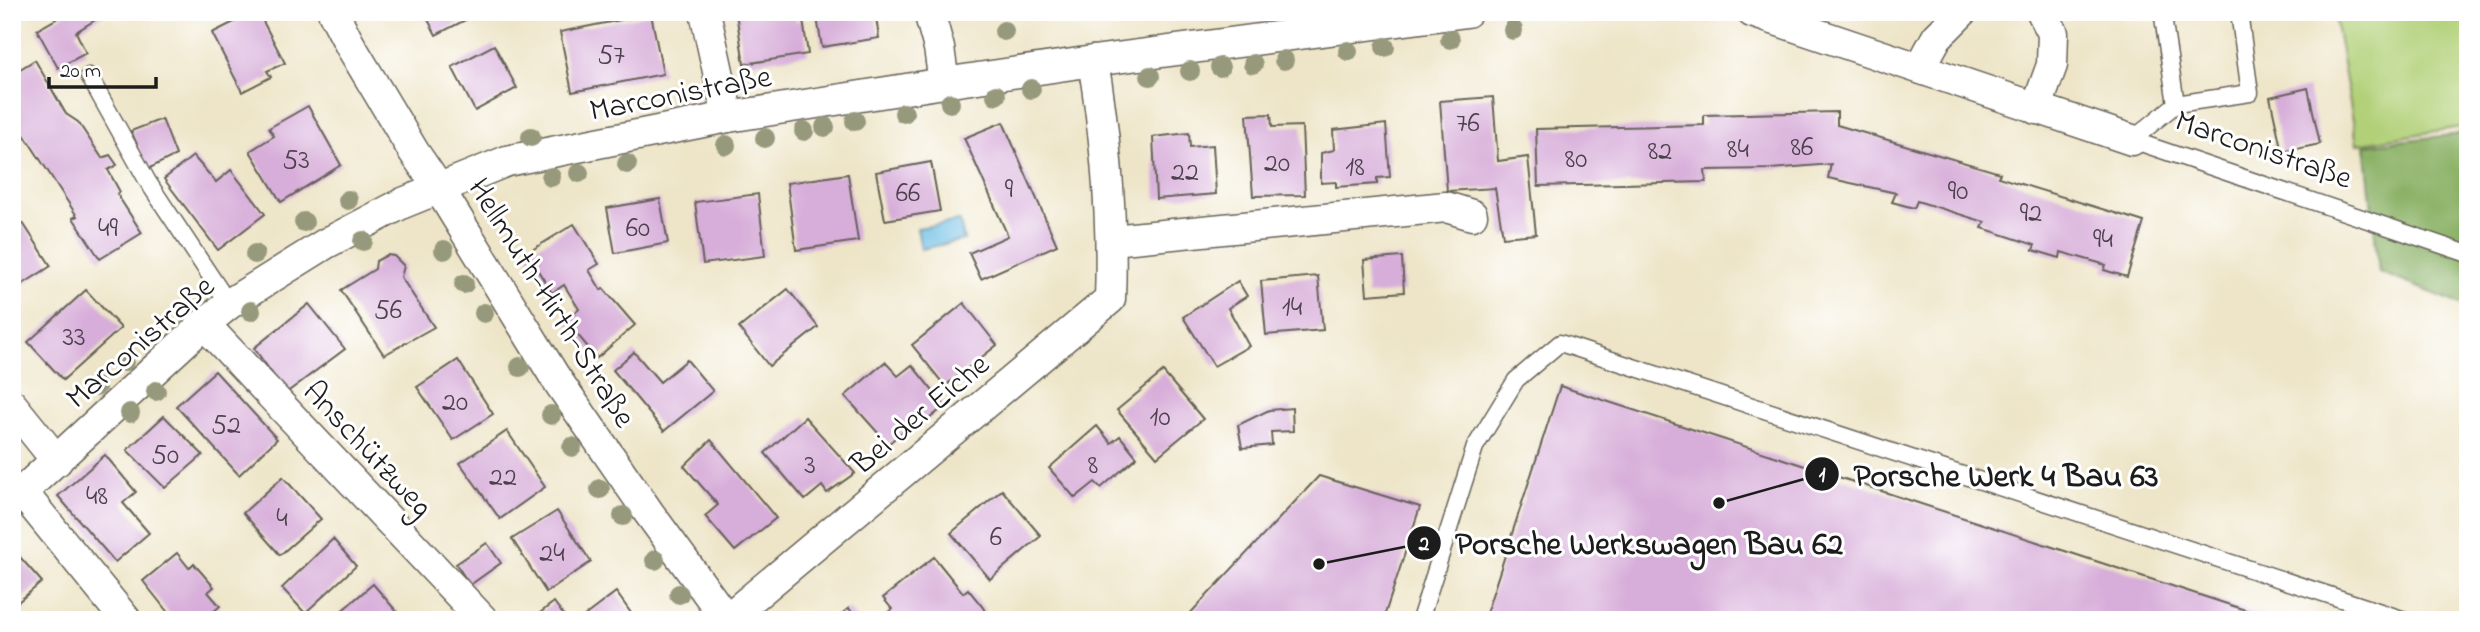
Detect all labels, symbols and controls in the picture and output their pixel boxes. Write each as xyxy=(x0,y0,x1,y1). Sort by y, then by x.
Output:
house number: 57 xyxy=(597,36,625,77)
scale bar xyxy=(49,46,156,90)
street label: Marconistraße xyxy=(586,55,776,136)
text: 20 m xyxy=(60,57,101,87)
street label: Marconistraße xyxy=(2168,99,2358,204)
house number: 76 xyxy=(1456,104,1480,145)
house number: 86 xyxy=(1791,128,1813,169)
house number: 84 xyxy=(1727,130,1749,171)
house number: 82 xyxy=(1648,132,1672,173)
house number: 80 xyxy=(1565,140,1587,181)
house number: 53 xyxy=(282,141,310,182)
house number: 20 xyxy=(1264,144,1290,185)
house number: 18 xyxy=(1345,148,1365,189)
house number: 22 xyxy=(1171,153,1199,194)
street label: Hellmuth-Hirth-Straße xyxy=(454,170,646,438)
house number: 9 xyxy=(1005,170,1014,211)
house number: 90 xyxy=(1948,172,1968,213)
house number: 66 xyxy=(896,174,920,215)
house number: 92 xyxy=(2020,194,2042,235)
house number: 49 xyxy=(98,209,119,250)
house number: 60 xyxy=(626,209,650,250)
house number: 94 xyxy=(2093,220,2113,261)
street label: Marconistraße xyxy=(56,265,227,422)
house number: 14 xyxy=(1282,288,1303,329)
house number: 56 xyxy=(374,291,402,332)
house number: 33 xyxy=(62,318,86,359)
street label: Bei der Eiche xyxy=(841,343,1002,489)
street label: Anschützweg xyxy=(290,371,443,530)
house number: 20 xyxy=(442,383,468,424)
house number: 10 xyxy=(1149,398,1171,439)
house number: 52 xyxy=(211,406,241,447)
house number: 50 xyxy=(151,436,179,477)
house number: 3 xyxy=(804,446,816,487)
house number: 8 xyxy=(1088,446,1098,487)
callout: Porsche Werk 4 Bau 63 xyxy=(1804,447,2172,501)
text: Porsche Werk 4 Bau 63 xyxy=(1853,454,2159,502)
house number: 22 xyxy=(489,458,517,499)
text: 1 xyxy=(1819,461,1826,491)
house number: 48 xyxy=(86,477,108,518)
house number: 4 xyxy=(276,499,288,540)
callout: Porsche Werkswagen Bau 62 xyxy=(1406,516,1857,570)
house number: 6 xyxy=(990,518,1002,559)
text: Porsche Werkswagen Bau 62 xyxy=(1455,522,1844,571)
text: 2 xyxy=(1418,530,1430,560)
house number: 24 xyxy=(539,534,565,575)

